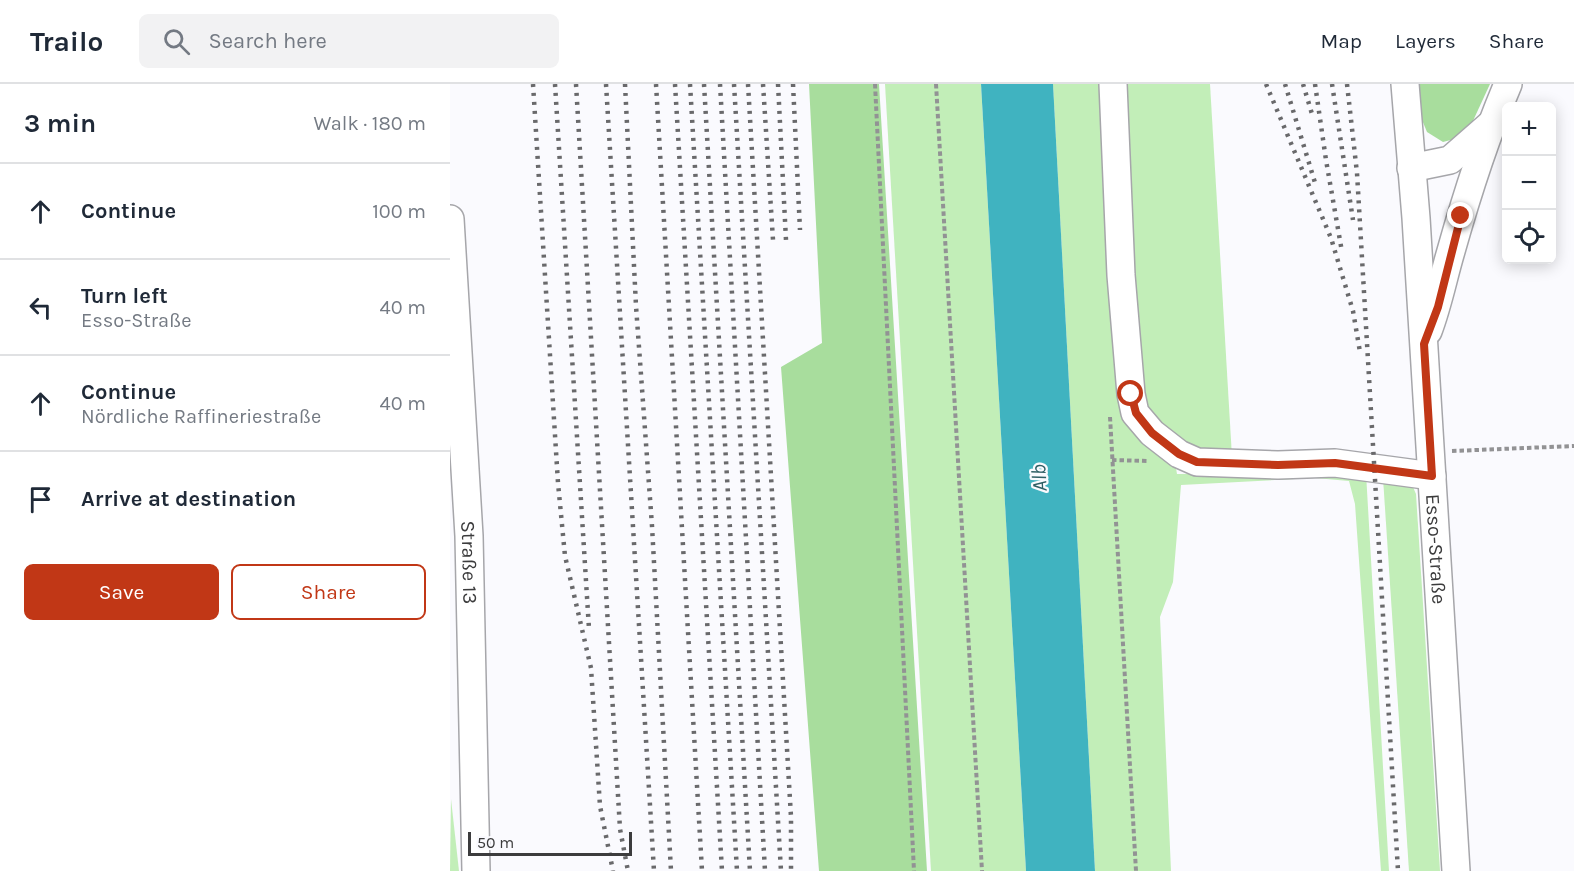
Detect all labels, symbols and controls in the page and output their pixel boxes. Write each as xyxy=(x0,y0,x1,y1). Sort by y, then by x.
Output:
search box xyxy=(139,14,559,68)
text: Trailo xyxy=(30,25,103,58)
icon: search xyxy=(160,25,193,58)
text: Search here xyxy=(208,28,327,54)
text: Map xyxy=(1320,29,1362,53)
text: Layers xyxy=(1395,29,1456,53)
text: Share xyxy=(1489,29,1544,53)
map controls xyxy=(1502,102,1556,264)
button: + xyxy=(1502,102,1556,156)
text: 3 min xyxy=(24,108,96,139)
text: Walk · 180 m xyxy=(314,112,426,135)
button: − xyxy=(1502,156,1556,210)
icon: ahead xyxy=(24,195,57,228)
text: Continue xyxy=(81,198,176,224)
text: 100 m xyxy=(372,200,426,223)
route end xyxy=(1447,202,1473,228)
button: locate xyxy=(1502,210,1556,264)
text: Turn left xyxy=(81,283,168,309)
icon: left xyxy=(24,291,57,324)
text: 40 m xyxy=(380,296,426,319)
text: Esso-Straße xyxy=(81,309,192,332)
text: Continue xyxy=(81,379,176,405)
route start xyxy=(1117,380,1143,406)
icon: ahead xyxy=(24,387,57,420)
text: 40 m xyxy=(380,392,426,415)
text: Nördliche Raffineriestraße xyxy=(81,405,321,428)
water label: Alb xyxy=(1026,464,1052,492)
icon: arrive xyxy=(24,483,57,516)
text: Arrive at destination xyxy=(81,486,296,512)
street label: Esso-Straße xyxy=(1421,493,1451,605)
street label: Straße 13 xyxy=(456,520,481,604)
button: Save xyxy=(24,564,219,620)
button: Share xyxy=(231,564,426,620)
scale bar xyxy=(468,829,632,856)
text: 50 m xyxy=(477,833,514,852)

